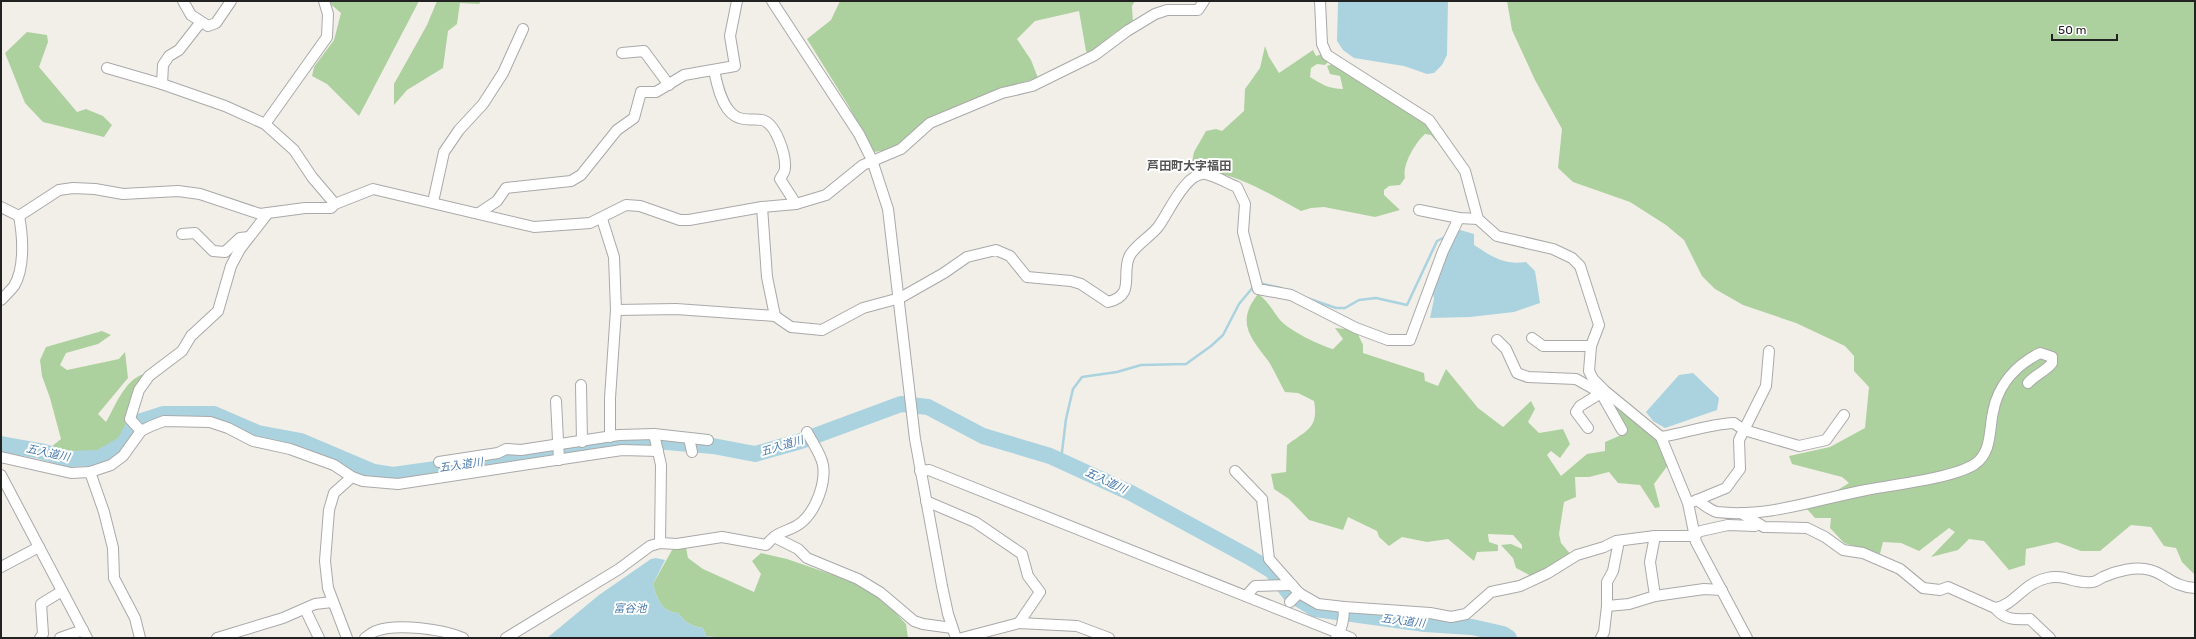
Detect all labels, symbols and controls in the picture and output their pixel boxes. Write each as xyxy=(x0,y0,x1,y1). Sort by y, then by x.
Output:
scale bar xyxy=(2052,16,2117,42)
text: 50 m xyxy=(2058,23,2086,37)
district label: 芦田町大字福田 xyxy=(1147,159,1231,173)
water label: 五入道川 xyxy=(759,433,806,459)
water label: 五入道川 xyxy=(25,442,72,464)
water label: 五入道川 xyxy=(438,455,485,474)
water label: 五入道川 xyxy=(1083,466,1130,497)
water label: 富谷池 xyxy=(614,602,647,615)
water label: 五入道川 xyxy=(1380,612,1427,630)

